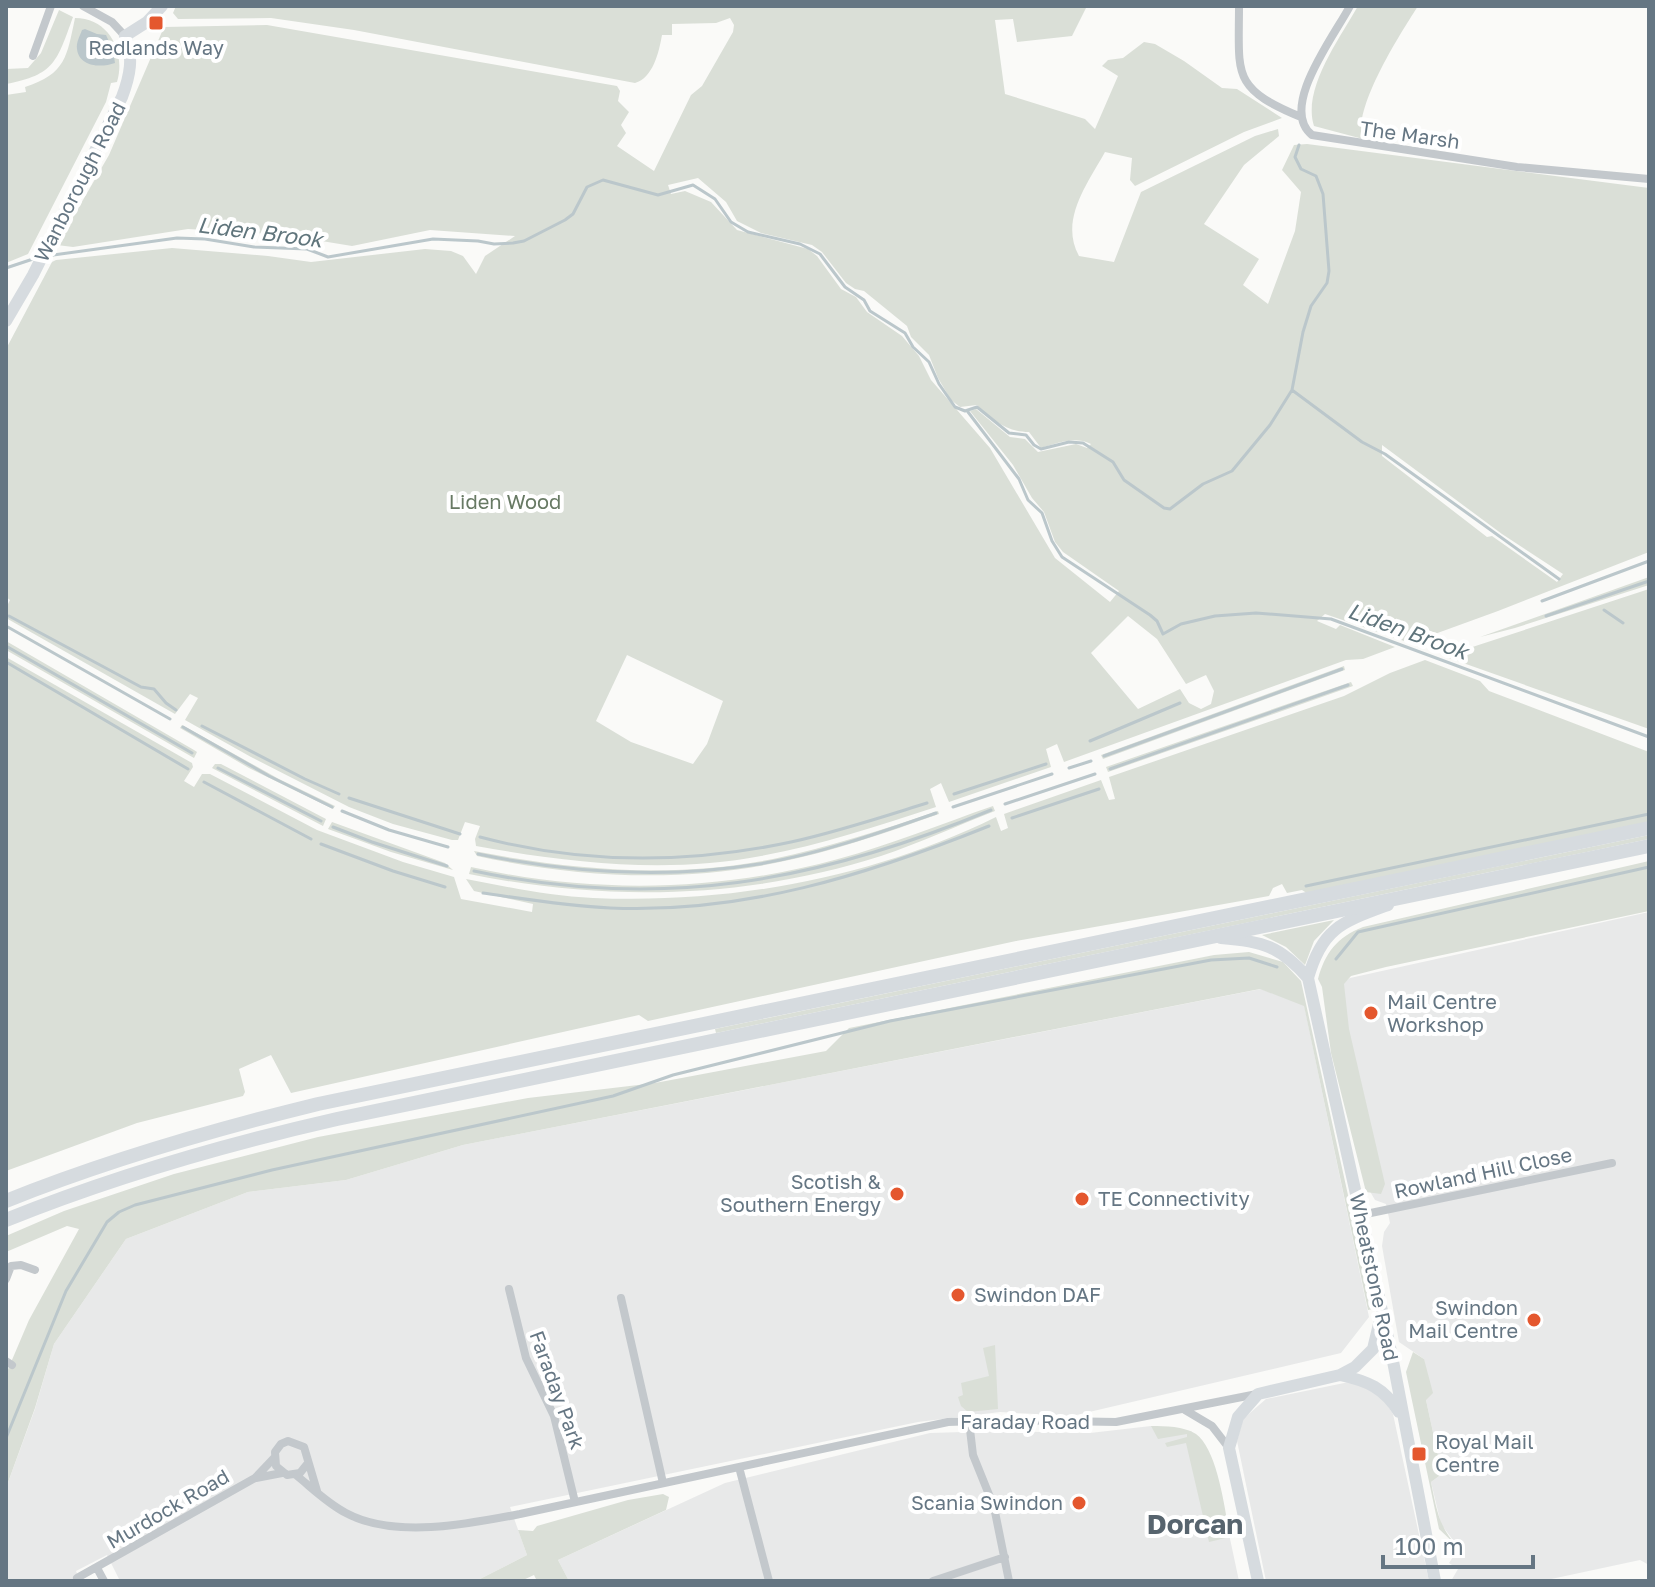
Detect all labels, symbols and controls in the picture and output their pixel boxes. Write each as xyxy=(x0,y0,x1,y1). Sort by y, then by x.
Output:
marker: Redlands Way xyxy=(147,14,165,32)
place label: Redlands Way xyxy=(88,35,224,59)
street label: Wanborough Road xyxy=(28,97,130,266)
street label: The Marsh xyxy=(1359,115,1462,153)
water label: Liden Brook xyxy=(196,210,327,253)
park label: Liden Wood xyxy=(449,489,561,513)
water label: Liden Brook xyxy=(1344,596,1474,666)
place label: Mail Centre Workshop xyxy=(1387,989,1497,1036)
marker: Mail Centre Workshop xyxy=(1362,1004,1380,1022)
street label: Rowland Hill Close xyxy=(1392,1141,1574,1203)
place label: Scotish & Southern Energy xyxy=(720,1169,882,1216)
marker: Scotish & Southern Energy xyxy=(888,1185,906,1203)
place label: TE Connectivity xyxy=(1098,1186,1250,1210)
marker: TE Connectivity xyxy=(1073,1190,1091,1208)
street label: Wheatstone Road xyxy=(1345,1191,1404,1363)
place label: Swindon DAF xyxy=(974,1282,1101,1306)
marker: Swindon DAF xyxy=(949,1286,967,1304)
place label: Swindon Mail Centre xyxy=(1408,1295,1518,1342)
marker: Swindon Mail Centre xyxy=(1525,1311,1543,1329)
street label: Faraday Park xyxy=(525,1327,590,1452)
street label: Faraday Road xyxy=(960,1409,1090,1433)
place label: Royal Mail Centre xyxy=(1435,1429,1534,1476)
marker: Royal Mail Centre xyxy=(1410,1445,1428,1463)
street label: Murdock Road xyxy=(102,1463,233,1553)
place label: Scania Swindon xyxy=(911,1490,1063,1514)
marker: Scania Swindon xyxy=(1070,1494,1088,1512)
district label: Dorcan xyxy=(1147,1507,1243,1540)
scale bar xyxy=(1383,1519,1533,1569)
text: 100 m xyxy=(1395,1531,1464,1560)

